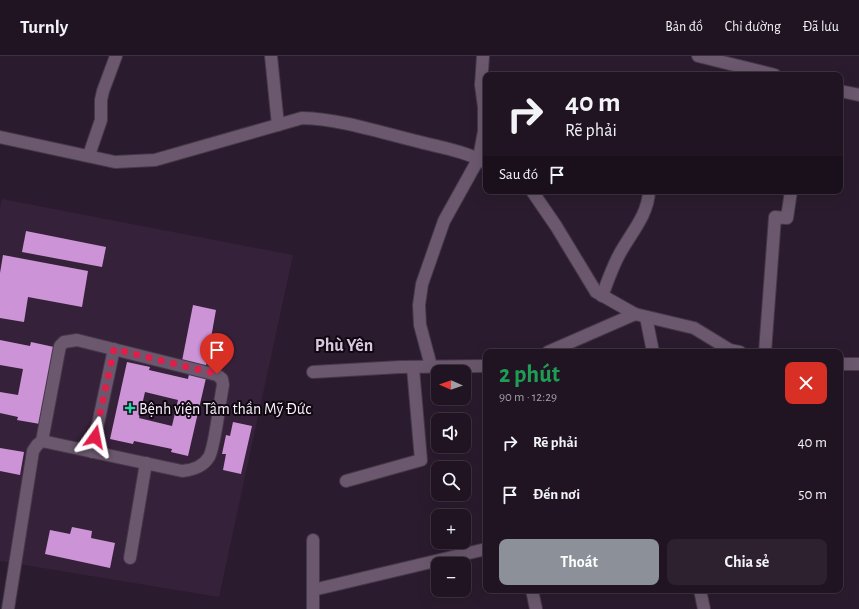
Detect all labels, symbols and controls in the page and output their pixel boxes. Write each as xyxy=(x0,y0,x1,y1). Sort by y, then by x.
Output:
text: Turnly xyxy=(20,18,68,37)
text: Bản đồ xyxy=(665,20,703,34)
text: Chỉ đường xyxy=(725,20,781,34)
text: Đã lưu xyxy=(803,20,839,34)
icon: right xyxy=(499,88,551,140)
text: 40 m xyxy=(565,89,621,117)
text: Rẽ phải xyxy=(565,122,617,140)
icon: arrive xyxy=(546,164,568,186)
text: Sau đó xyxy=(499,167,538,182)
pin xyxy=(200,333,234,374)
district label: Phù Yên xyxy=(315,337,373,355)
icon: arrive xyxy=(206,339,228,361)
button: close xyxy=(785,362,827,404)
text: 2 phút xyxy=(499,363,560,387)
north arrow xyxy=(431,365,471,405)
map controls xyxy=(431,365,471,597)
text: 90 m · 12:29 xyxy=(499,391,557,404)
place label: Bệnh viện Tâm thần Mỹ Đức xyxy=(139,401,311,418)
marker: Bệnh viện Tâm thần Mỹ Đức xyxy=(124,402,136,414)
button: sound xyxy=(431,413,471,453)
position arrow xyxy=(74,416,116,458)
icon: right xyxy=(499,432,521,454)
text: Rẽ phải xyxy=(533,435,578,450)
text: 40 m xyxy=(797,435,827,450)
button: search xyxy=(431,461,471,501)
icon: arrive xyxy=(499,484,521,506)
text: Đến nơi xyxy=(533,487,580,502)
text: 50 m xyxy=(798,487,827,502)
button: + xyxy=(431,509,471,549)
button: Thoát xyxy=(499,539,659,585)
button: Chia sẻ xyxy=(667,539,827,585)
button: − xyxy=(431,557,471,597)

